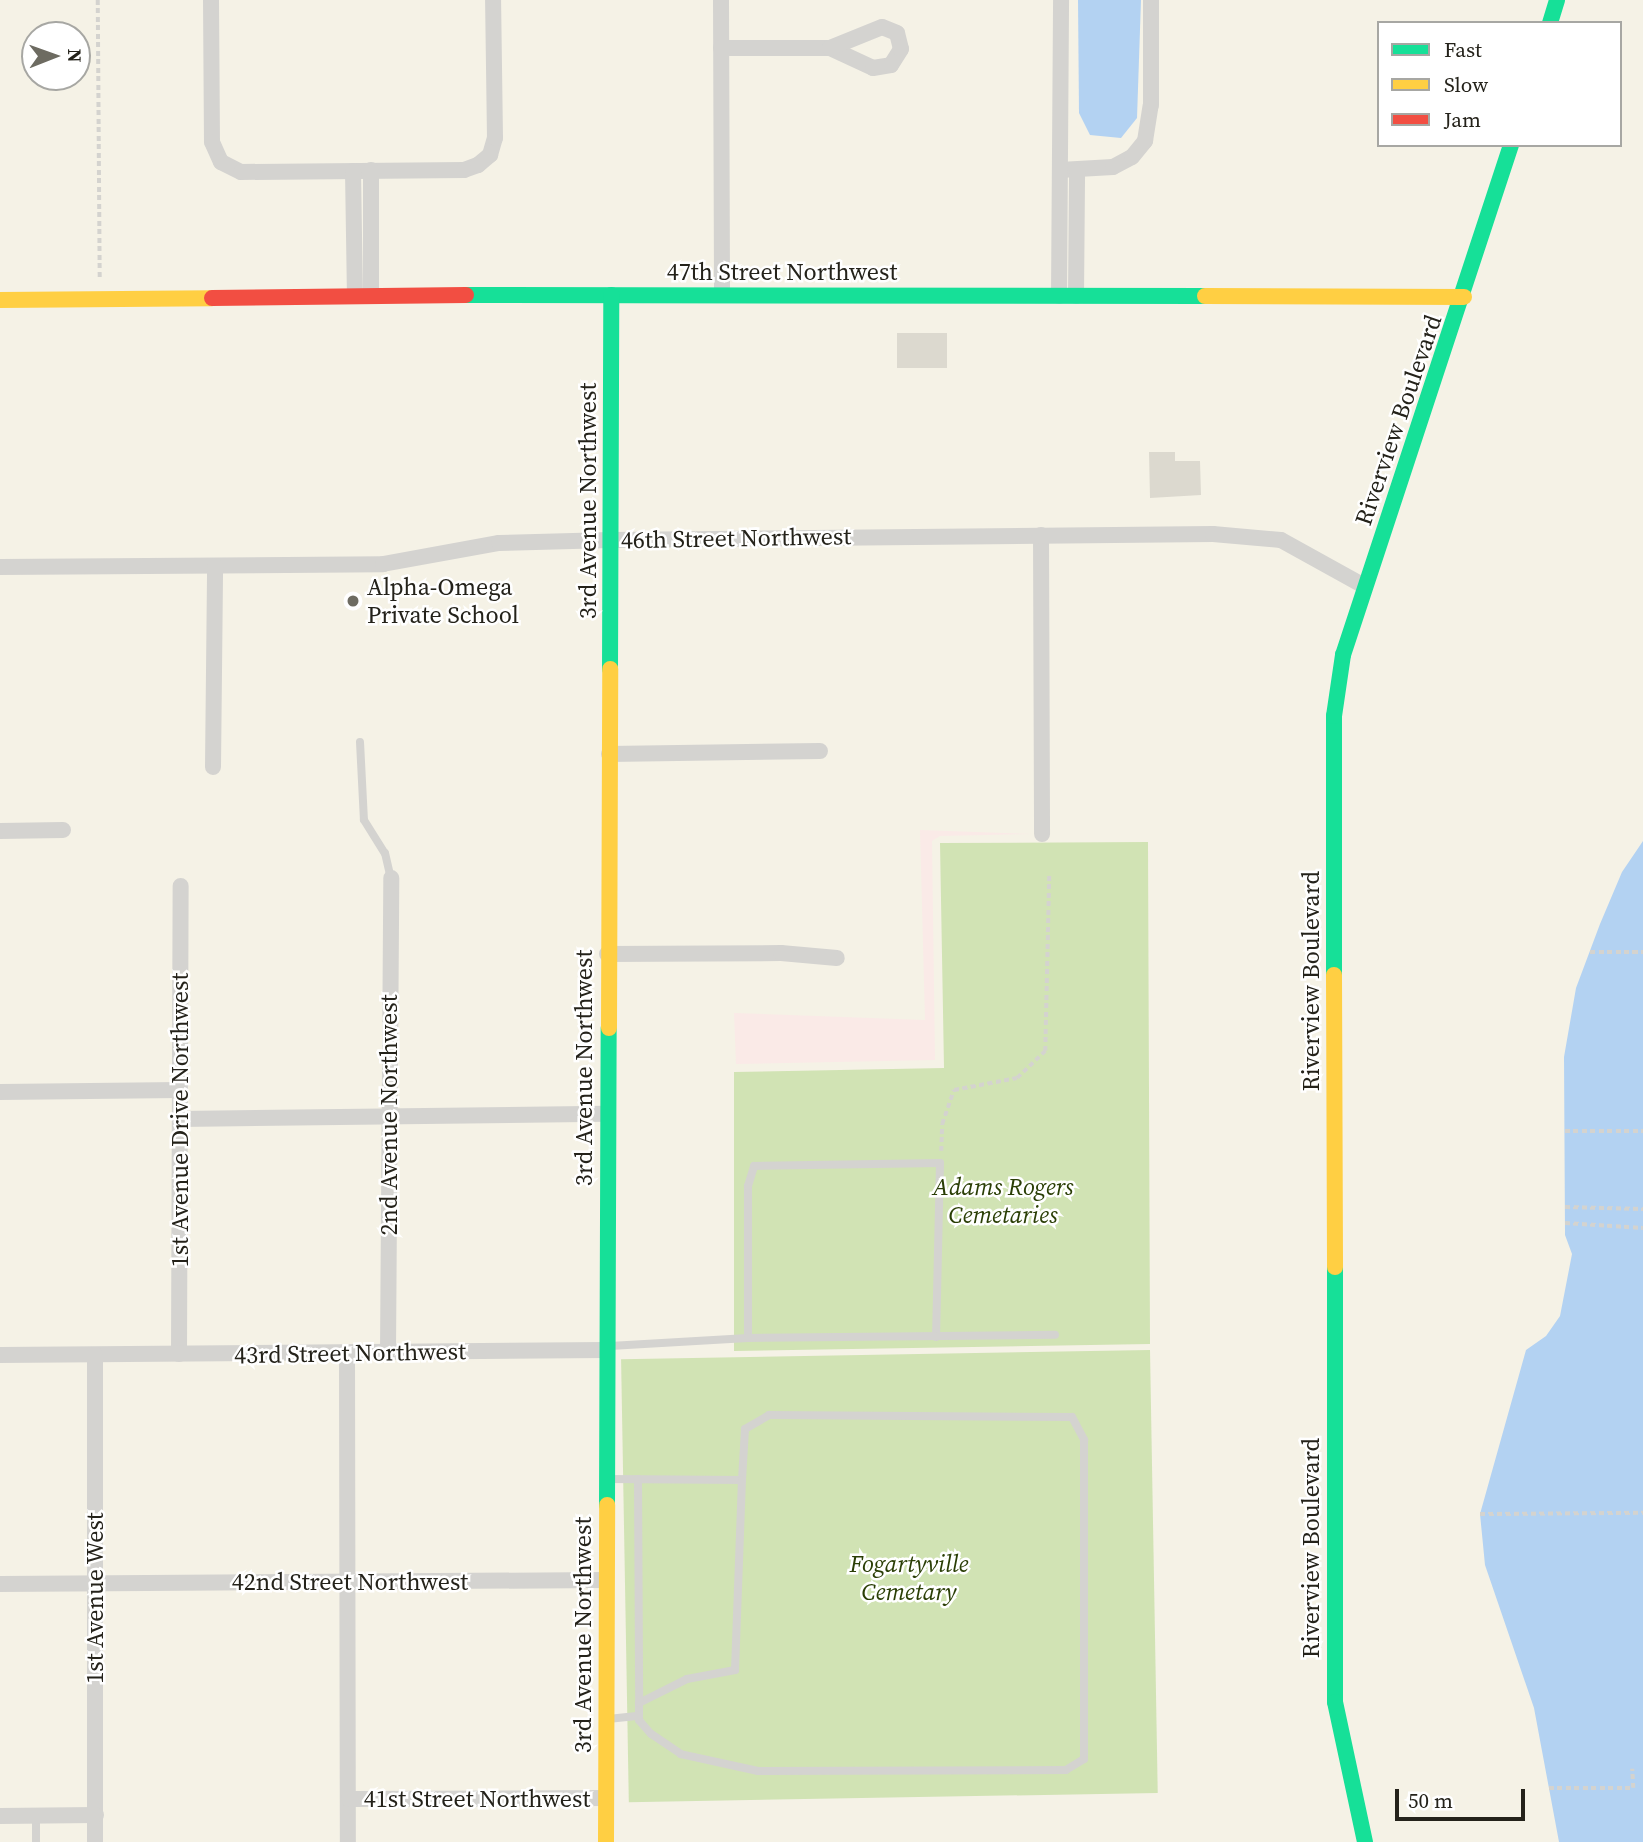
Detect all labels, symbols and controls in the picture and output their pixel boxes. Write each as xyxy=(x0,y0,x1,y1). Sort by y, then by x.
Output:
north arrow xyxy=(21,21,91,91)
legend xyxy=(1377,21,1622,147)
text: Fast xyxy=(1444,35,1482,64)
text: N xyxy=(62,49,88,63)
text: Slow xyxy=(1444,70,1488,99)
text: Jam xyxy=(1444,105,1481,134)
street label: 47th Street Northwest xyxy=(667,258,897,286)
street label: Riverview Boulevard xyxy=(1349,311,1447,529)
street label: 3rd Avenue Northwest xyxy=(574,383,602,619)
street label: 46th Street Northwest xyxy=(621,522,851,554)
place label: Alpha-Omega Private School xyxy=(367,573,519,629)
marker: Alpha-Omega Private School xyxy=(345,593,361,609)
street label: Riverview Boulevard xyxy=(1297,871,1325,1091)
street label: 3rd Avenue Northwest xyxy=(570,950,598,1186)
street label: 1st Avenue Drive Northwest xyxy=(166,973,194,1267)
street label: 2nd Avenue Northwest xyxy=(375,994,403,1236)
park label: Adams Rogers Cemetaries xyxy=(933,1173,1073,1229)
street label: 43rd Street Northwest xyxy=(234,1337,466,1369)
street label: Riverview Boulevard xyxy=(1297,1438,1325,1658)
street label: 1st Avenue West xyxy=(81,1512,109,1684)
street label: 3rd Avenue Northwest xyxy=(569,1517,597,1753)
park label: Fogartyville Cemetary xyxy=(850,1550,968,1606)
street label: 42nd Street Northwest xyxy=(232,1568,468,1596)
scale bar xyxy=(1398,1776,1528,1820)
street label: 41st Street Northwest xyxy=(364,1785,590,1813)
text: 50 m xyxy=(1408,1786,1453,1815)

